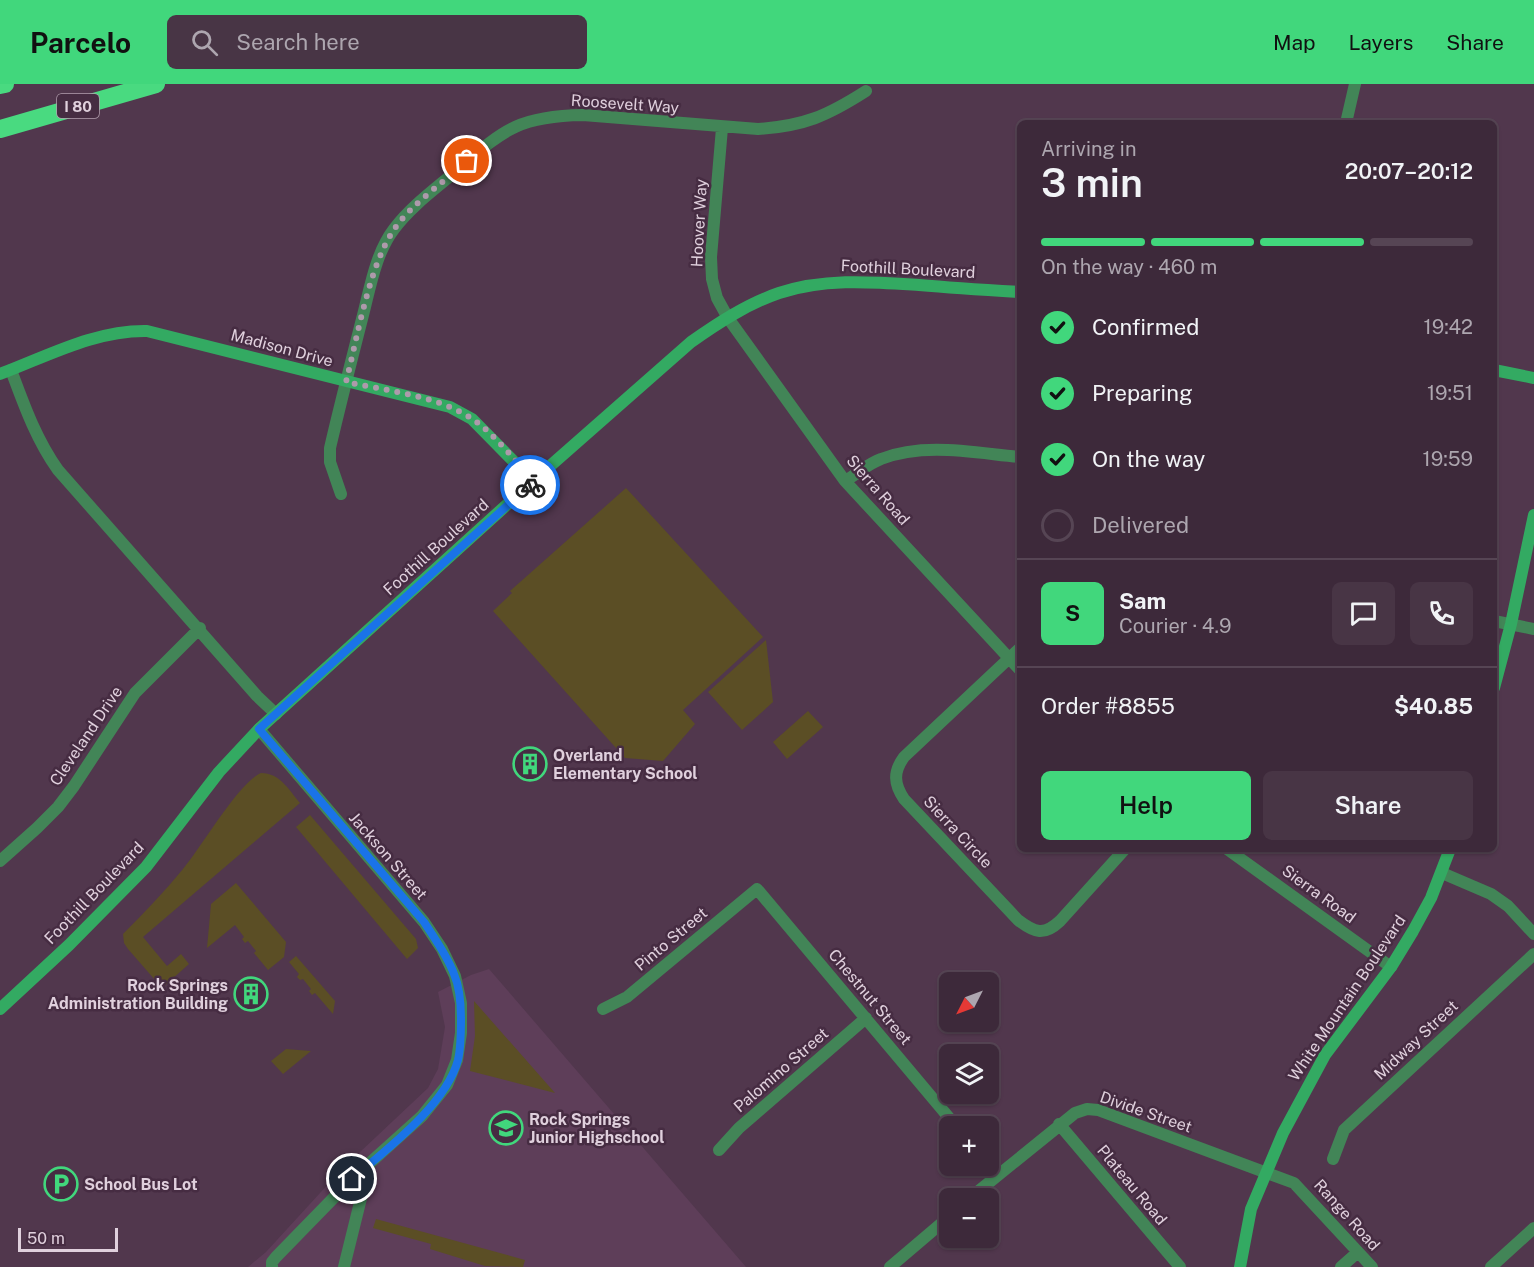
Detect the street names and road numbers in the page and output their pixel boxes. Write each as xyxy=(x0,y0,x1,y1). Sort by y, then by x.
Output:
street label: Roosevelt Way xyxy=(570,91,680,117)
road number: I 80 xyxy=(57,94,99,118)
street label: Hoover Way xyxy=(687,178,711,268)
street label: Foothill Boulevard xyxy=(840,256,976,282)
street label: Madison Drive xyxy=(229,325,335,371)
street label: Sierra Road xyxy=(842,451,914,529)
street label: Foothill Boulevard xyxy=(380,495,492,599)
street label: Cleveland Drive xyxy=(46,683,126,789)
street label: Sierra Circle xyxy=(920,792,996,872)
street label: Jackson Street xyxy=(345,808,431,904)
street label: Foothill Boulevard xyxy=(40,838,148,948)
street label: Sierra Road xyxy=(1278,861,1360,927)
street label: Pinto Street xyxy=(631,903,711,975)
street label: White Mountain Boulevard xyxy=(1284,912,1410,1084)
street label: Chestnut Street xyxy=(825,945,915,1049)
street label: Midway Street xyxy=(1370,996,1462,1084)
street label: Palomino Street xyxy=(730,1024,832,1116)
street label: Divide Street xyxy=(1097,1087,1195,1137)
street label: Plateau Road xyxy=(1093,1141,1171,1229)
street label: Range Road xyxy=(1310,1176,1384,1254)

